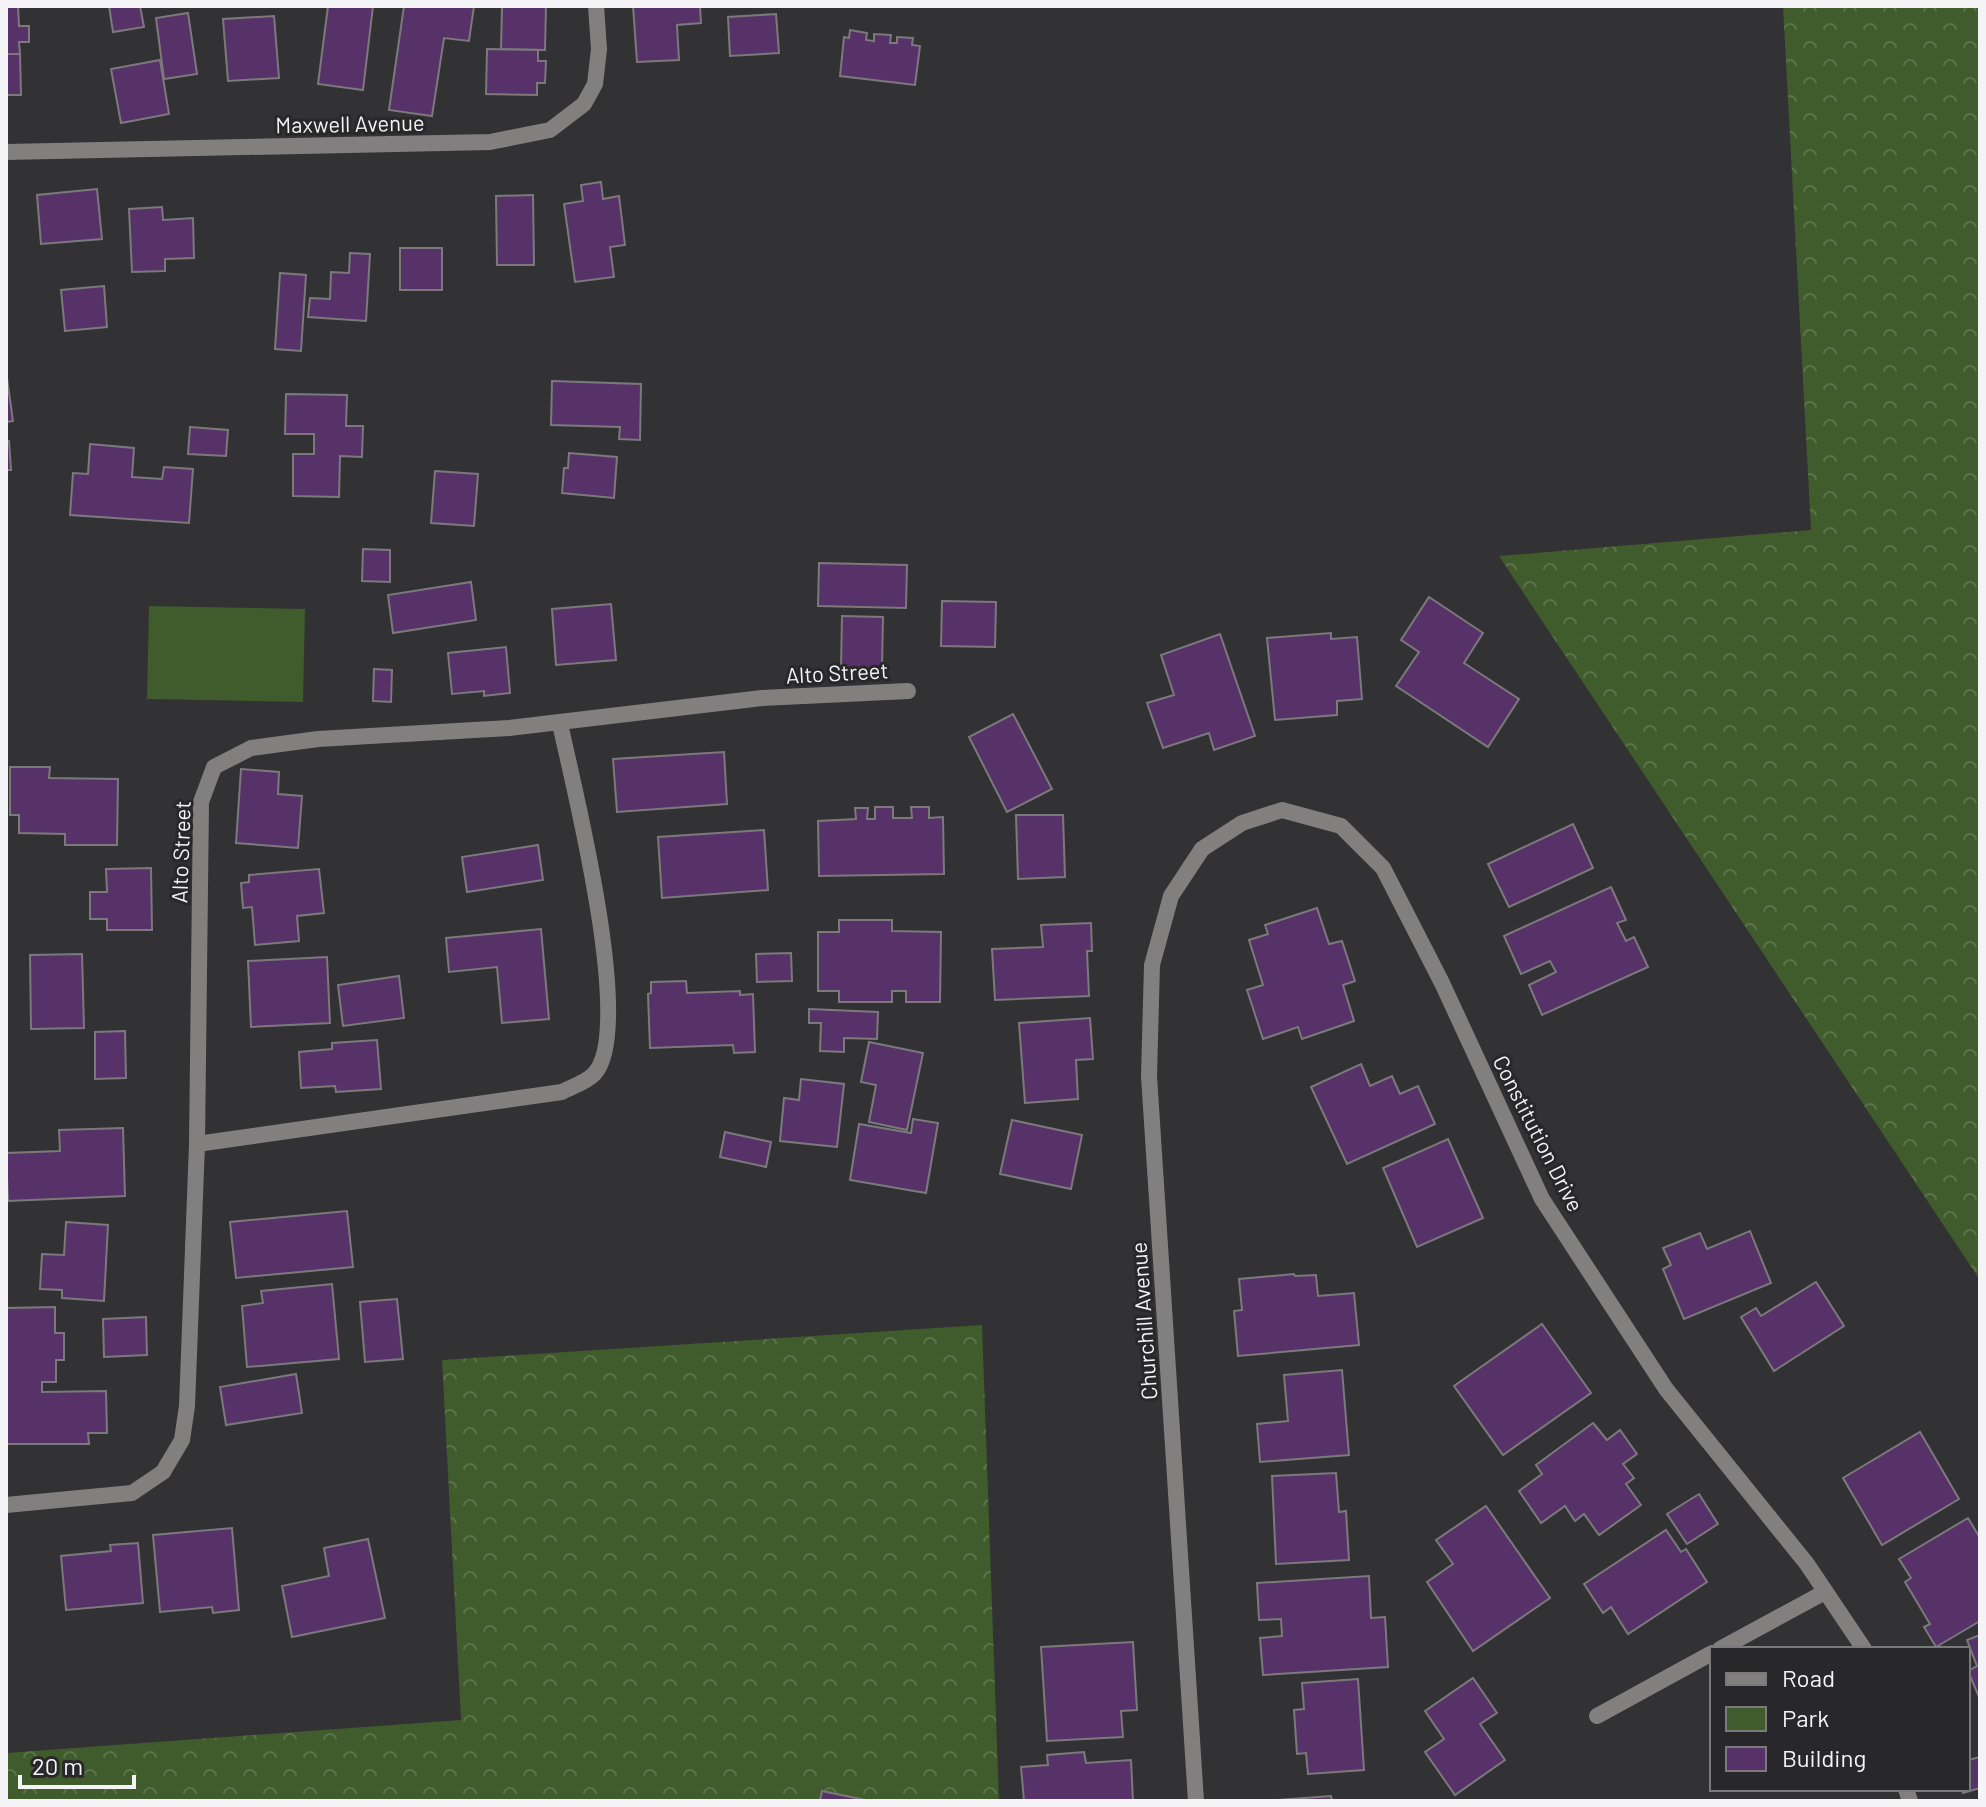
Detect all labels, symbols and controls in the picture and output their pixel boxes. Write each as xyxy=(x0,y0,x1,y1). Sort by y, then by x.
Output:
street label: Maxwell Avenue xyxy=(275,109,425,137)
street label: Alto Street xyxy=(785,656,889,688)
street label: Alto Street xyxy=(165,800,195,904)
street label: Constitution Drive xyxy=(1488,1050,1590,1216)
street label: Churchill Avenue xyxy=(1125,1241,1161,1401)
legend xyxy=(1710,1647,1970,1791)
text: Road xyxy=(1782,1663,1835,1692)
text: Park xyxy=(1782,1703,1829,1732)
scale bar xyxy=(20,1739,134,1789)
text: Building xyxy=(1782,1743,1866,1772)
text: 20 m xyxy=(32,1751,83,1780)

